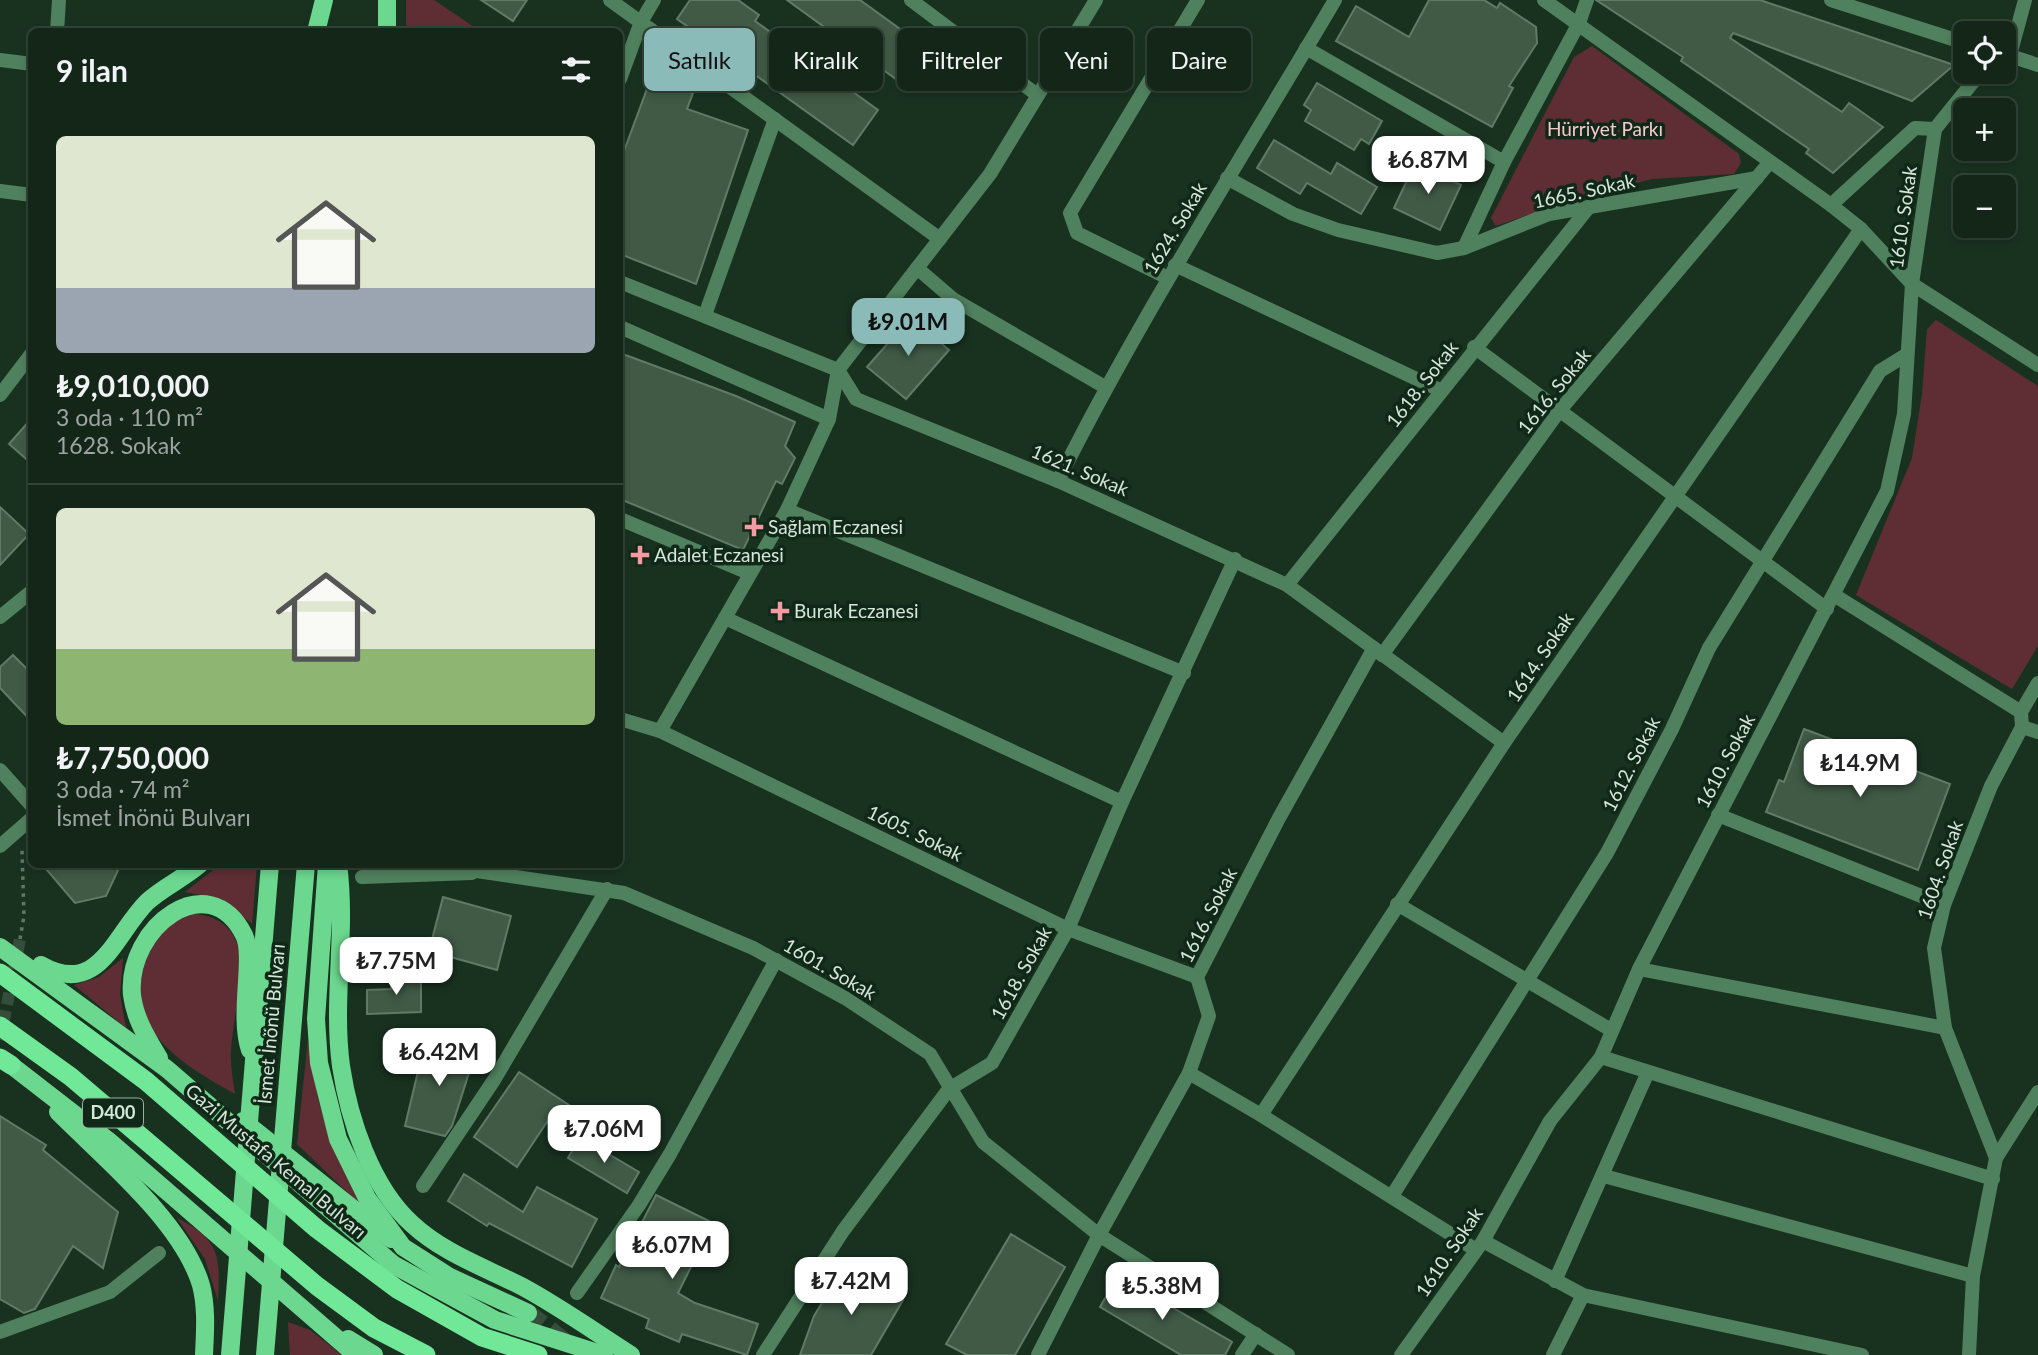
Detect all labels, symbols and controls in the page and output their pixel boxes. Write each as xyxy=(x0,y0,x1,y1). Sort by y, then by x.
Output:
map controls xyxy=(1953,21,2016,238)
button: locate xyxy=(1953,21,2016,84)
chip: Satılık xyxy=(644,28,755,91)
chip: Kiralık xyxy=(769,28,883,91)
chip: Filtreler xyxy=(897,28,1026,91)
chip: Yeni xyxy=(1040,28,1133,91)
chip: Daire xyxy=(1147,28,1251,91)
icon: filters xyxy=(557,51,595,89)
text: 9 ilan xyxy=(56,52,128,88)
button: + xyxy=(1953,98,2016,161)
park label: Hürriyet Parkı xyxy=(1547,117,1663,140)
pin: ₺6.87M xyxy=(1371,136,1485,196)
text: ₺6.87M xyxy=(1388,145,1468,173)
street label: 1610. Sokak xyxy=(1884,164,1921,270)
street label: 1665. Sokak xyxy=(1531,168,1637,212)
button: − xyxy=(1953,175,2016,238)
street label: 1624. Sokak xyxy=(1138,177,1211,278)
icon: home xyxy=(263,182,389,308)
pin: ₺9.01M xyxy=(851,298,965,358)
text: ₺9.01M xyxy=(868,307,948,335)
street label: 1618. Sokak xyxy=(1381,336,1463,431)
street label: 1616. Sokak xyxy=(1512,343,1595,438)
text: ₺9,010,000 xyxy=(56,367,209,403)
text: 3 oda · 110 m² xyxy=(56,403,203,431)
text: 1628. Sokak xyxy=(56,431,181,459)
street label: 1621. Sokak xyxy=(1028,439,1133,500)
place label: Sağlam Eczanesi xyxy=(768,515,903,538)
marker: Sağlam Eczanesi xyxy=(746,519,762,535)
place label: Adalet Eczanesi xyxy=(654,543,784,566)
marker: Adalet Eczanesi xyxy=(632,547,648,563)
icon: home xyxy=(263,554,389,680)
place label: Burak Eczanesi xyxy=(794,599,918,622)
marker: Burak Eczanesi xyxy=(772,603,788,619)
street label: 1614. Sokak xyxy=(1501,607,1578,706)
street label: 1610. Sokak xyxy=(1690,710,1759,812)
street label: 1612. Sokak xyxy=(1597,712,1664,815)
text: ₺7,750,000 xyxy=(56,739,209,775)
pin: ₺14.9M xyxy=(1803,740,1917,799)
text: ₺14.9M xyxy=(1820,748,1900,776)
text: 3 oda · 74 m² xyxy=(56,775,190,803)
street label: 1605. Sokak xyxy=(864,800,967,866)
text: İsmet İnönü Bulvarı xyxy=(56,803,251,831)
street label: 1604. Sokak xyxy=(1912,817,1967,922)
street label: 1616. Sokak xyxy=(1174,863,1241,966)
street label: 1618. Sokak xyxy=(985,922,1056,1023)
street label: 1601. Sokak xyxy=(780,933,881,1004)
pin: ₺7.75M xyxy=(339,937,453,997)
street label: İsmet İnönü Bulvarı xyxy=(252,943,289,1105)
text: ₺7.75M xyxy=(356,946,436,974)
pin: ₺6.42M xyxy=(382,1028,496,1088)
text: ₺6.42M xyxy=(399,1037,479,1065)
street label: Gazi Mustafa Kemal Bulvarı xyxy=(181,1078,371,1243)
road number: D400 xyxy=(83,1098,143,1128)
pin: ₺7.06M xyxy=(547,1106,661,1165)
text: ₺7.06M xyxy=(564,1114,644,1142)
street label: 1610. Sokak xyxy=(1410,1202,1487,1301)
pin: ₺6.07M xyxy=(615,1222,729,1281)
text: ₺6.07M xyxy=(632,1230,712,1258)
pin: ₺7.42M xyxy=(794,1258,908,1317)
pin: ₺5.38M xyxy=(1105,1262,1219,1322)
text: ₺7.42M xyxy=(811,1266,891,1294)
text: ₺5.38M xyxy=(1122,1271,1202,1299)

